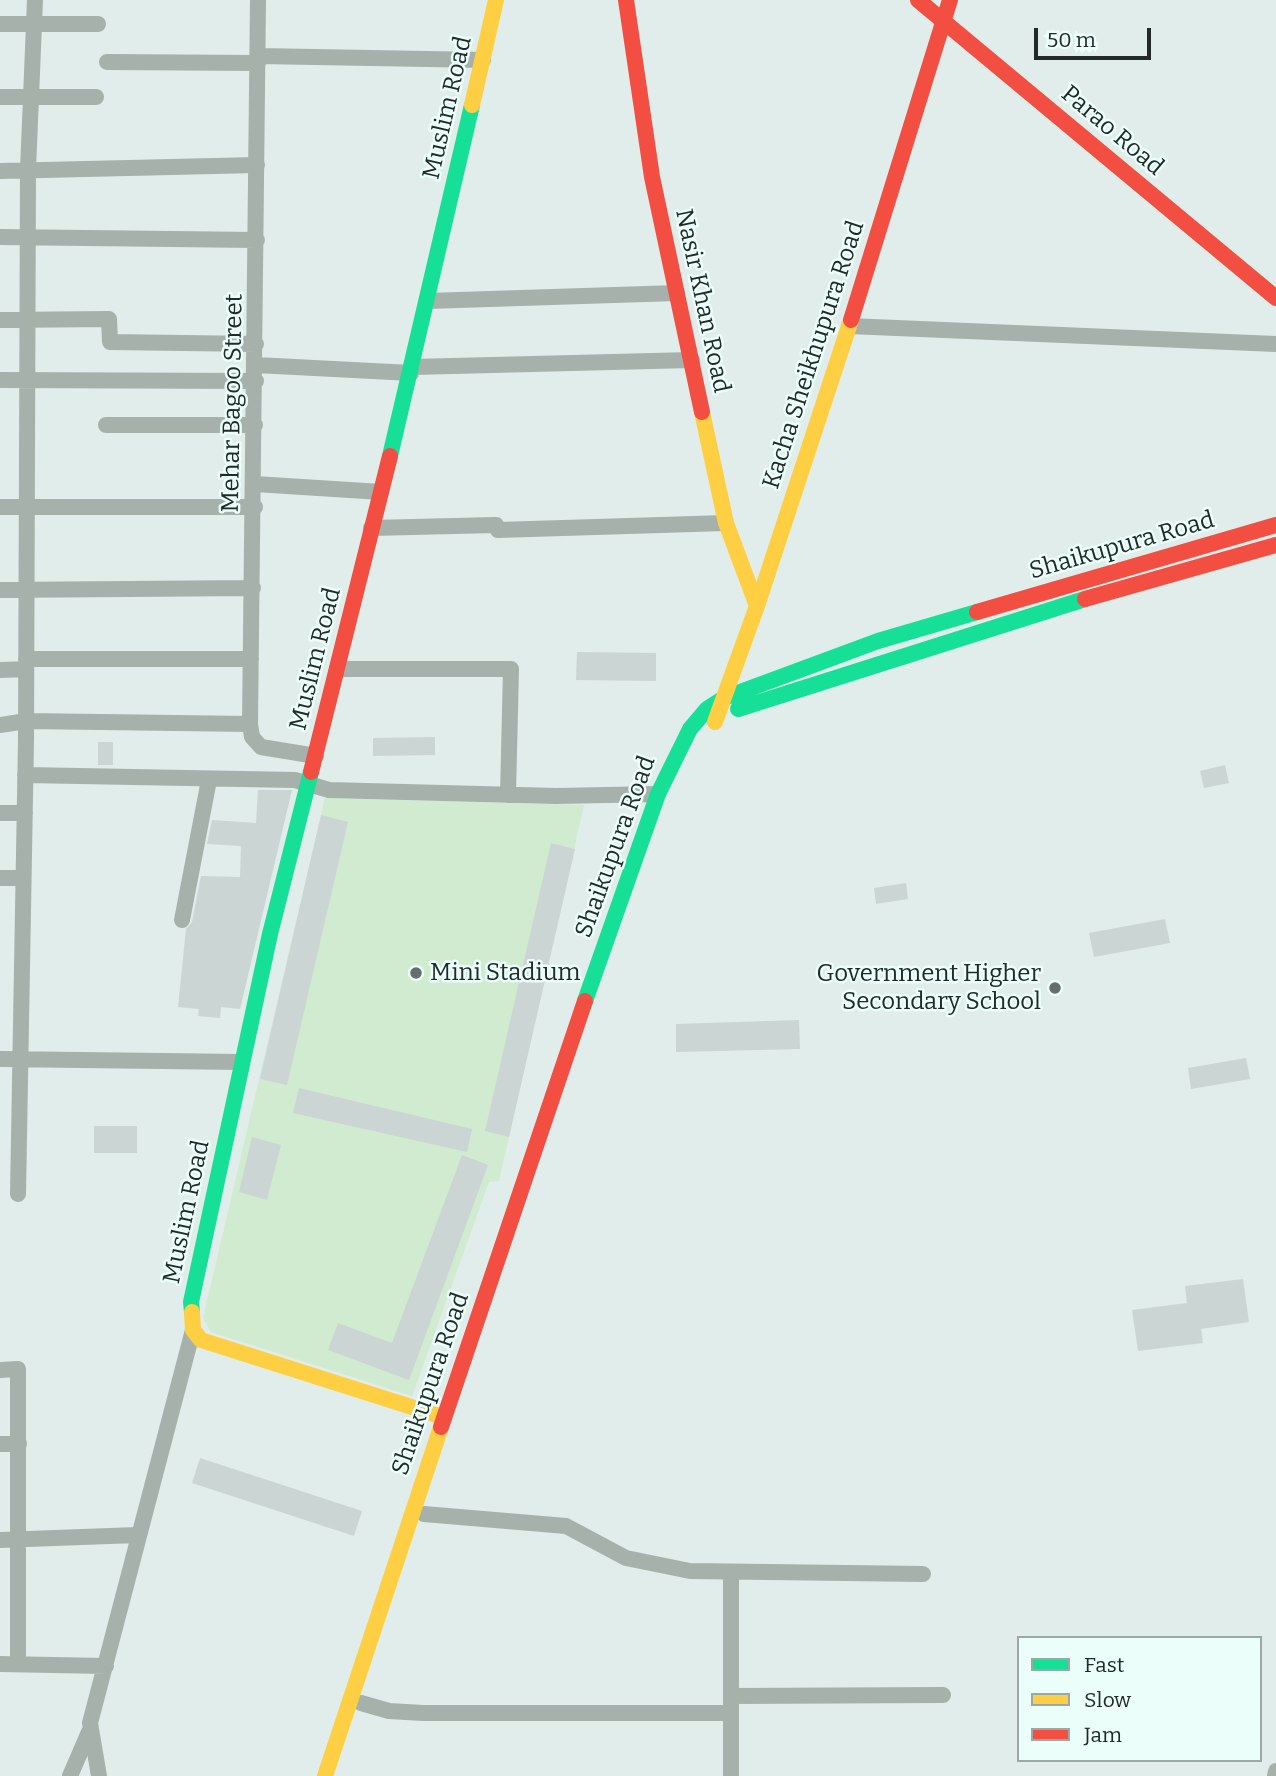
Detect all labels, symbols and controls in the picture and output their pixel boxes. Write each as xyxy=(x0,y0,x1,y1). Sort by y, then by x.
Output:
scale bar xyxy=(1038,14,1155,58)
text: 50 m xyxy=(1047,27,1096,53)
street label: Muslim Road xyxy=(418,34,478,182)
street label: Parao Road xyxy=(1055,80,1169,182)
street label: Nasir Khan Road xyxy=(668,206,736,396)
street label: Kacha Sheikhupura Road xyxy=(757,217,871,493)
street label: Mehar Bagoo Street xyxy=(217,293,249,513)
street label: Shaikupura Road xyxy=(1026,506,1218,586)
street label: Muslim Road xyxy=(284,585,348,733)
street label: Shaikupura Road xyxy=(570,752,662,942)
place label: Mini Stadium xyxy=(430,959,580,987)
place label: Government Higher Secondary School xyxy=(817,960,1041,1016)
marker: Mini Stadium xyxy=(408,965,424,981)
marker: Government Higher Secondary School xyxy=(1047,980,1063,996)
street label: Muslim Road xyxy=(158,1138,216,1286)
street label: Shaikupura Road xyxy=(386,1289,476,1479)
legend xyxy=(1017,1636,1262,1762)
text: Fast xyxy=(1084,1652,1124,1678)
text: Slow xyxy=(1084,1687,1131,1713)
text: Jam xyxy=(1084,1722,1122,1748)

